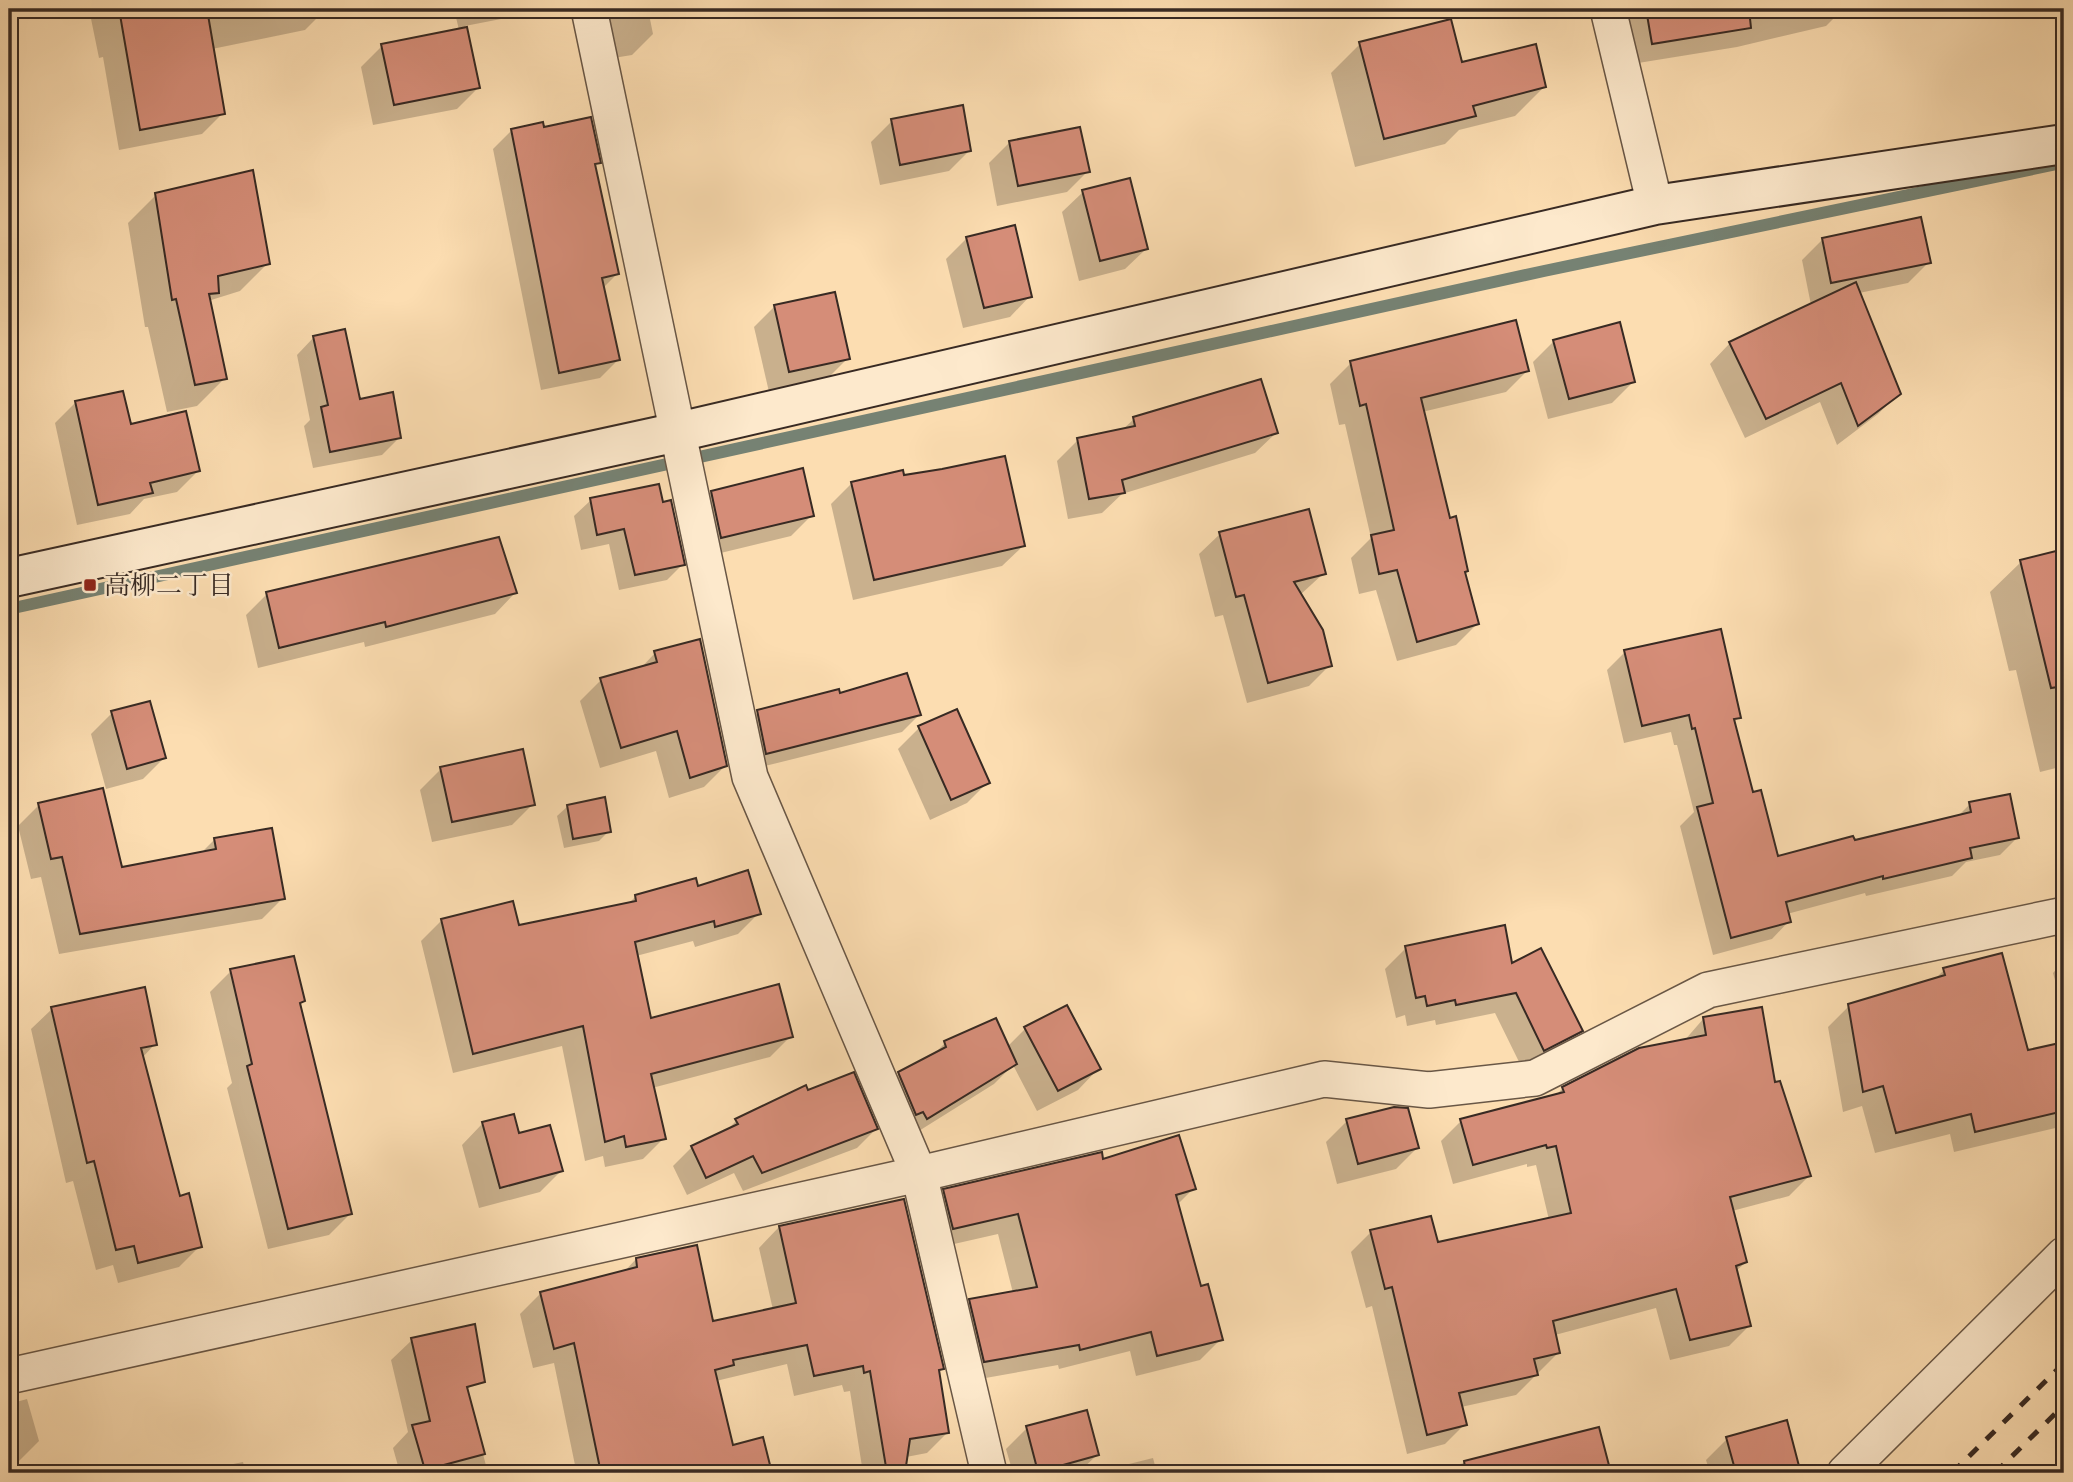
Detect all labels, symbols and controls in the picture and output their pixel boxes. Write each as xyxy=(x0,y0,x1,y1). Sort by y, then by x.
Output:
place label: 高柳二丁目 xyxy=(104,572,234,600)
marker: 高柳二丁目 xyxy=(82,577,98,593)

